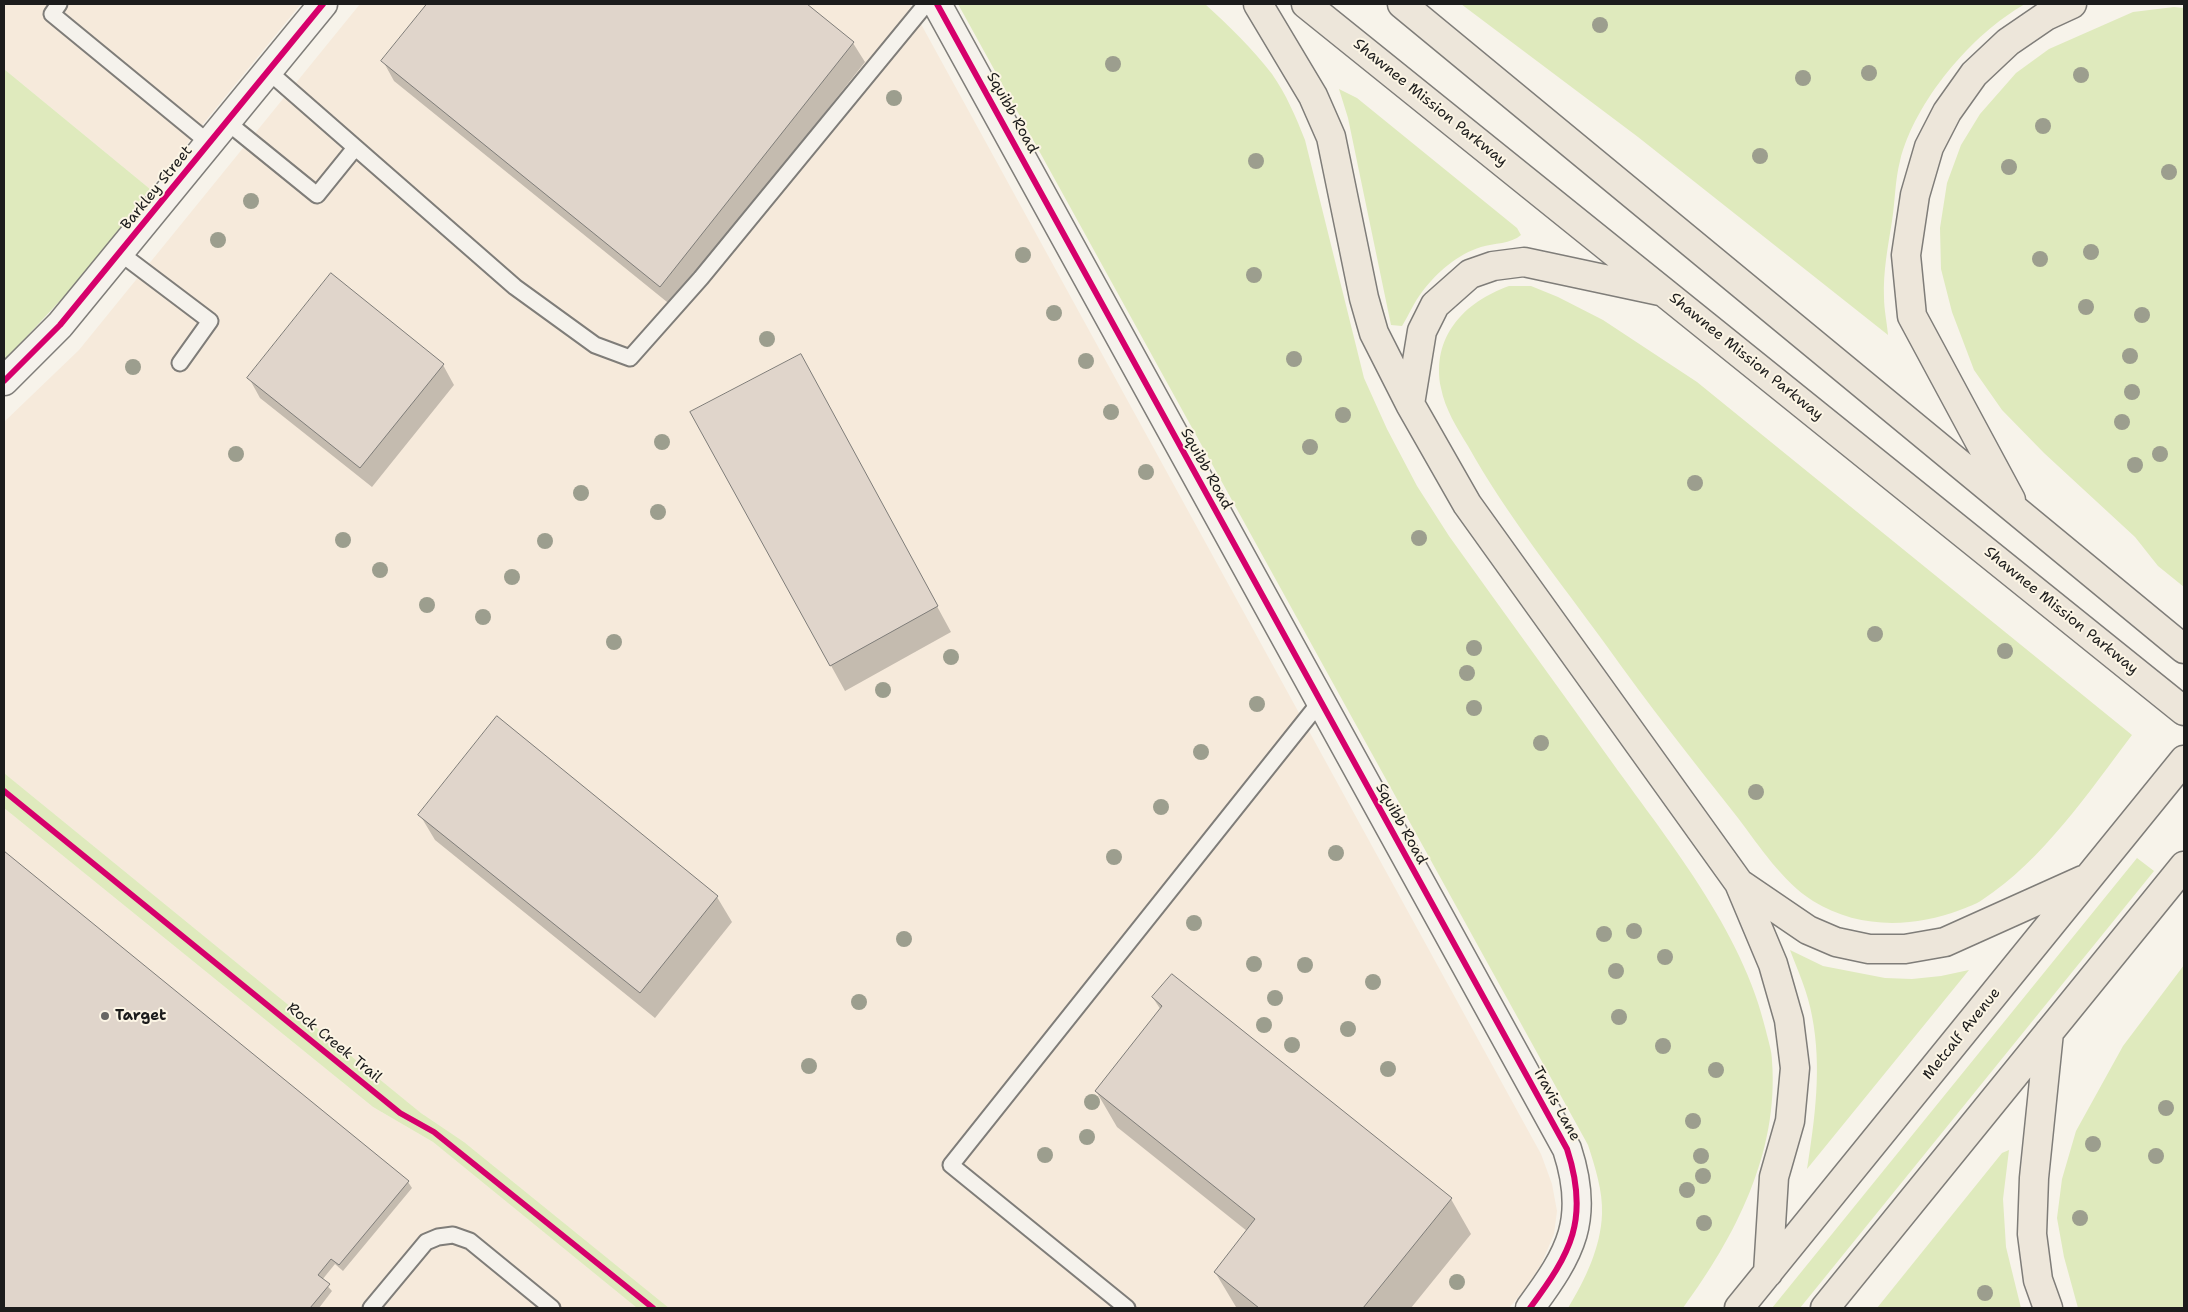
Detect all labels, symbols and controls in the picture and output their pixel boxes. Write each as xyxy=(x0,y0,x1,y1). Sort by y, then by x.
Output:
street label: Shawnee Mission Parkway xyxy=(1349,35,1511,171)
street label: Squibb Road xyxy=(982,69,1042,157)
street label: Barkley Street xyxy=(118,142,196,234)
street label: Shawnee Mission Parkway xyxy=(1665,289,1827,425)
street label: Squibb Road xyxy=(1176,425,1236,513)
street label: Shawnee Mission Parkway xyxy=(1980,543,2142,679)
street label: Squibb Road xyxy=(1371,780,1431,868)
street label: Metcalf Avenue xyxy=(1919,984,2005,1084)
street label: Rock Creek Trail xyxy=(283,999,385,1087)
place label: Target xyxy=(115,1007,166,1025)
marker: Target xyxy=(99,1010,111,1022)
street label: Travis Lane xyxy=(1528,1064,1584,1144)

